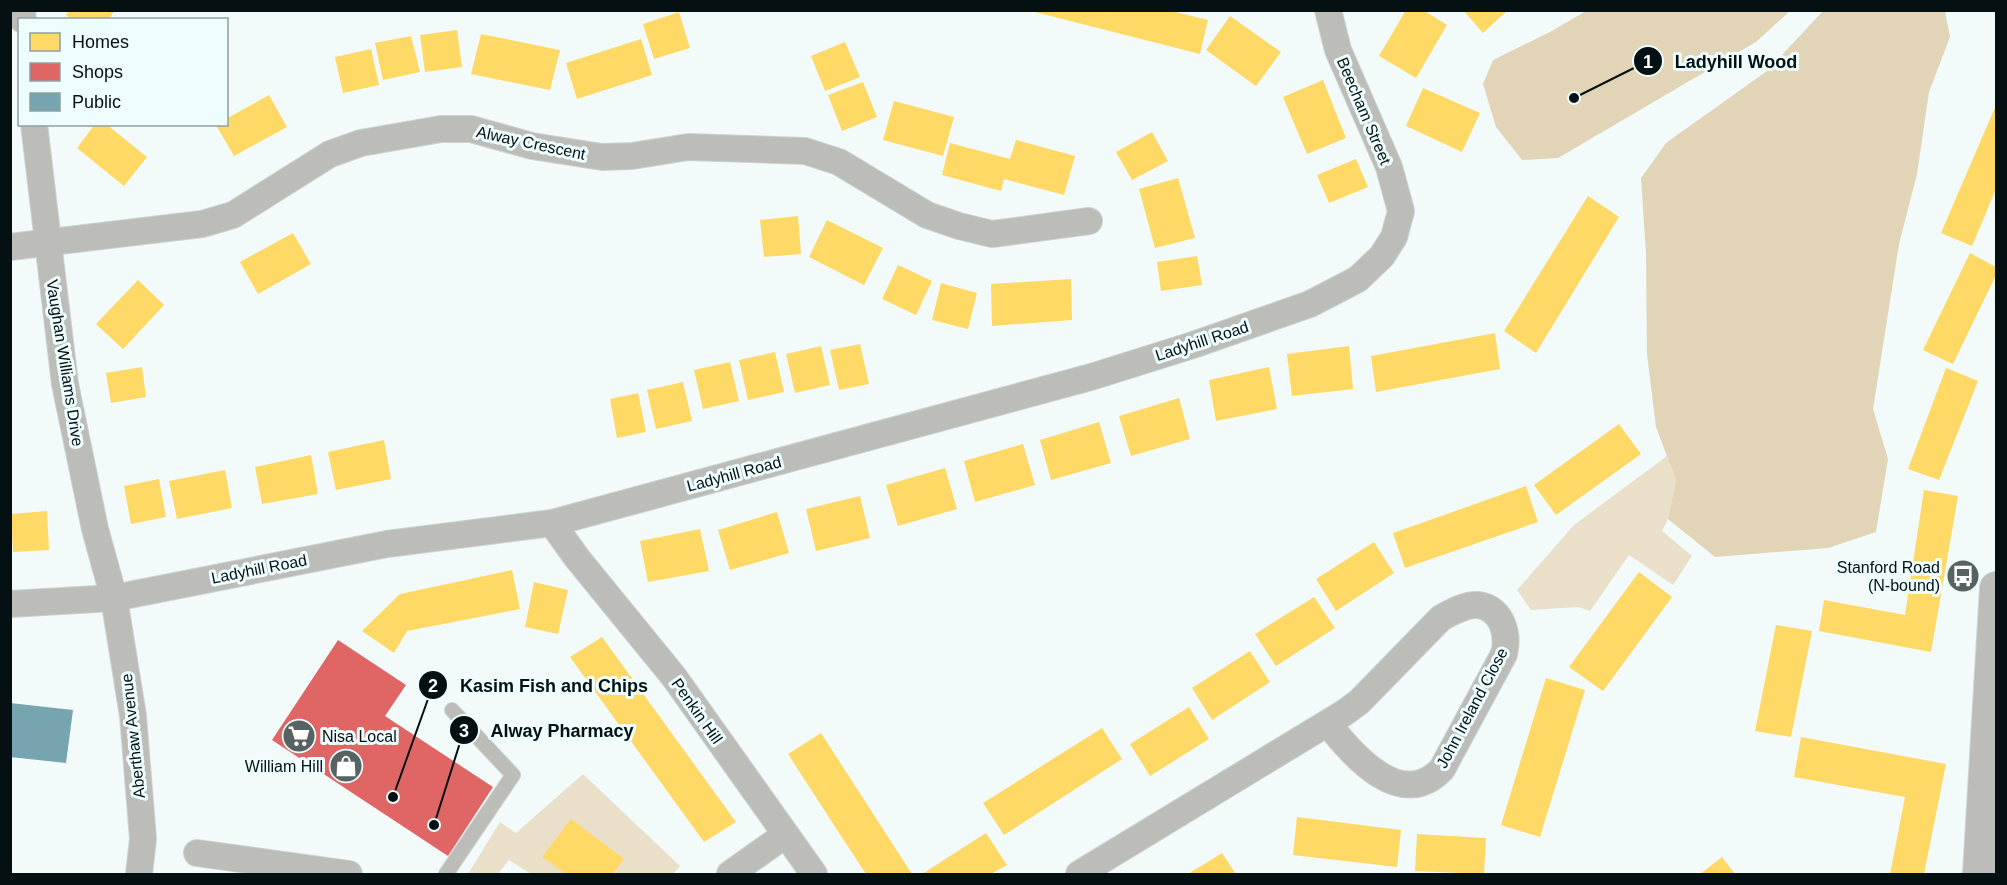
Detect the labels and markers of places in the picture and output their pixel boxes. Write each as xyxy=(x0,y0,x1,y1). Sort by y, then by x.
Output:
callout: Ladyhill Wood xyxy=(1633,43,1809,79)
bus stop icon: Stanford Road (N-bound) xyxy=(1945,558,1981,594)
place label: Stanford Road (N-bound) xyxy=(1837,559,1940,594)
callout: Kasim Fish and Chips xyxy=(418,667,660,703)
callout: Alway Pharmacy xyxy=(449,712,646,748)
supermarket icon: Nisa Local xyxy=(281,718,317,754)
place label: Nisa Local xyxy=(322,728,397,745)
shop icon: William Hill xyxy=(328,748,364,784)
place label: William Hill xyxy=(245,758,323,775)

